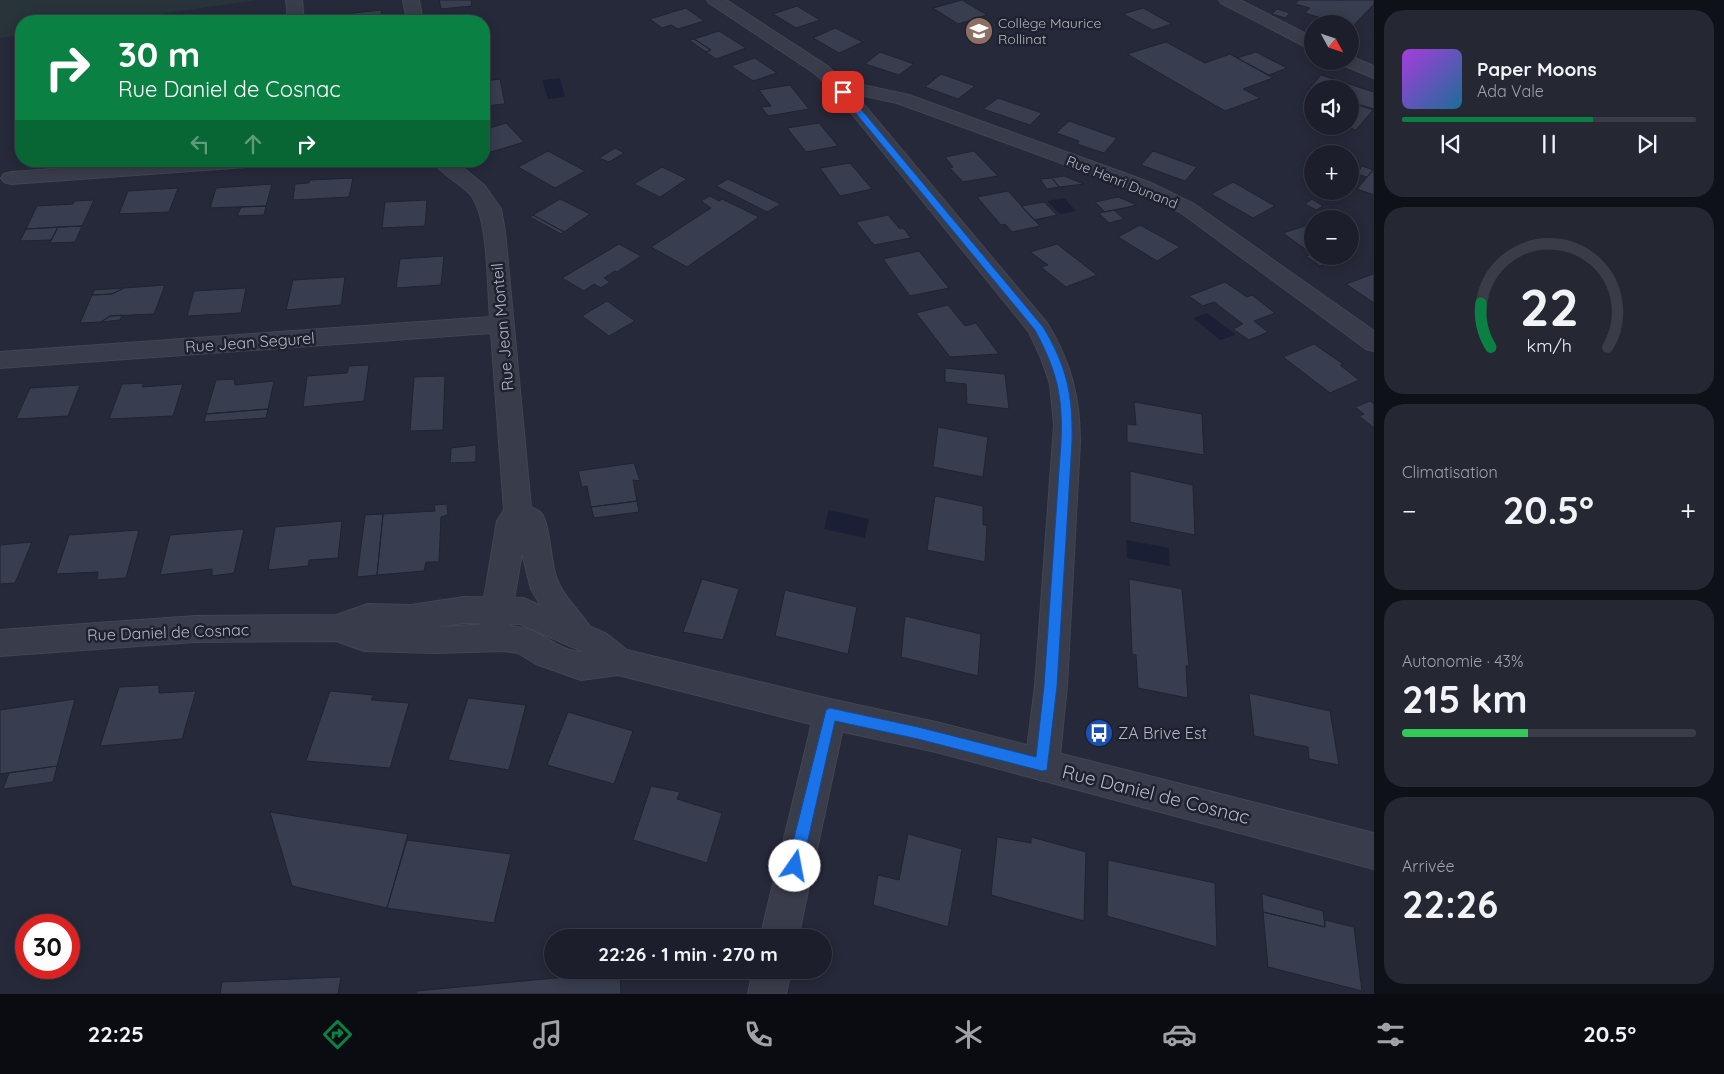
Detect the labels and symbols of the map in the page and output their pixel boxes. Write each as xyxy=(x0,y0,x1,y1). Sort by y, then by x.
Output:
place label: Collège Maurice Rollinat xyxy=(998,14,1101,48)
north arrow xyxy=(1304,15,1359,70)
school or university icon: Collège Maurice Rollinat xyxy=(964,16,994,46)
pin xyxy=(822,71,864,113)
street label: Rue Henri Dunand xyxy=(1064,151,1180,213)
street label: Rue Jean Monteil xyxy=(486,262,518,392)
street label: Rue Jean Segurel xyxy=(184,327,316,357)
street label: Rue Daniel de Cosnac xyxy=(87,619,249,645)
bus stop icon: ZA Brive Est xyxy=(1084,718,1114,748)
place label: ZA Brive Est xyxy=(1118,723,1207,743)
street label: Rue Daniel de Cosnac xyxy=(1060,759,1252,829)
position arrow xyxy=(768,839,820,891)
speed limit sign: 30 xyxy=(15,914,80,979)

